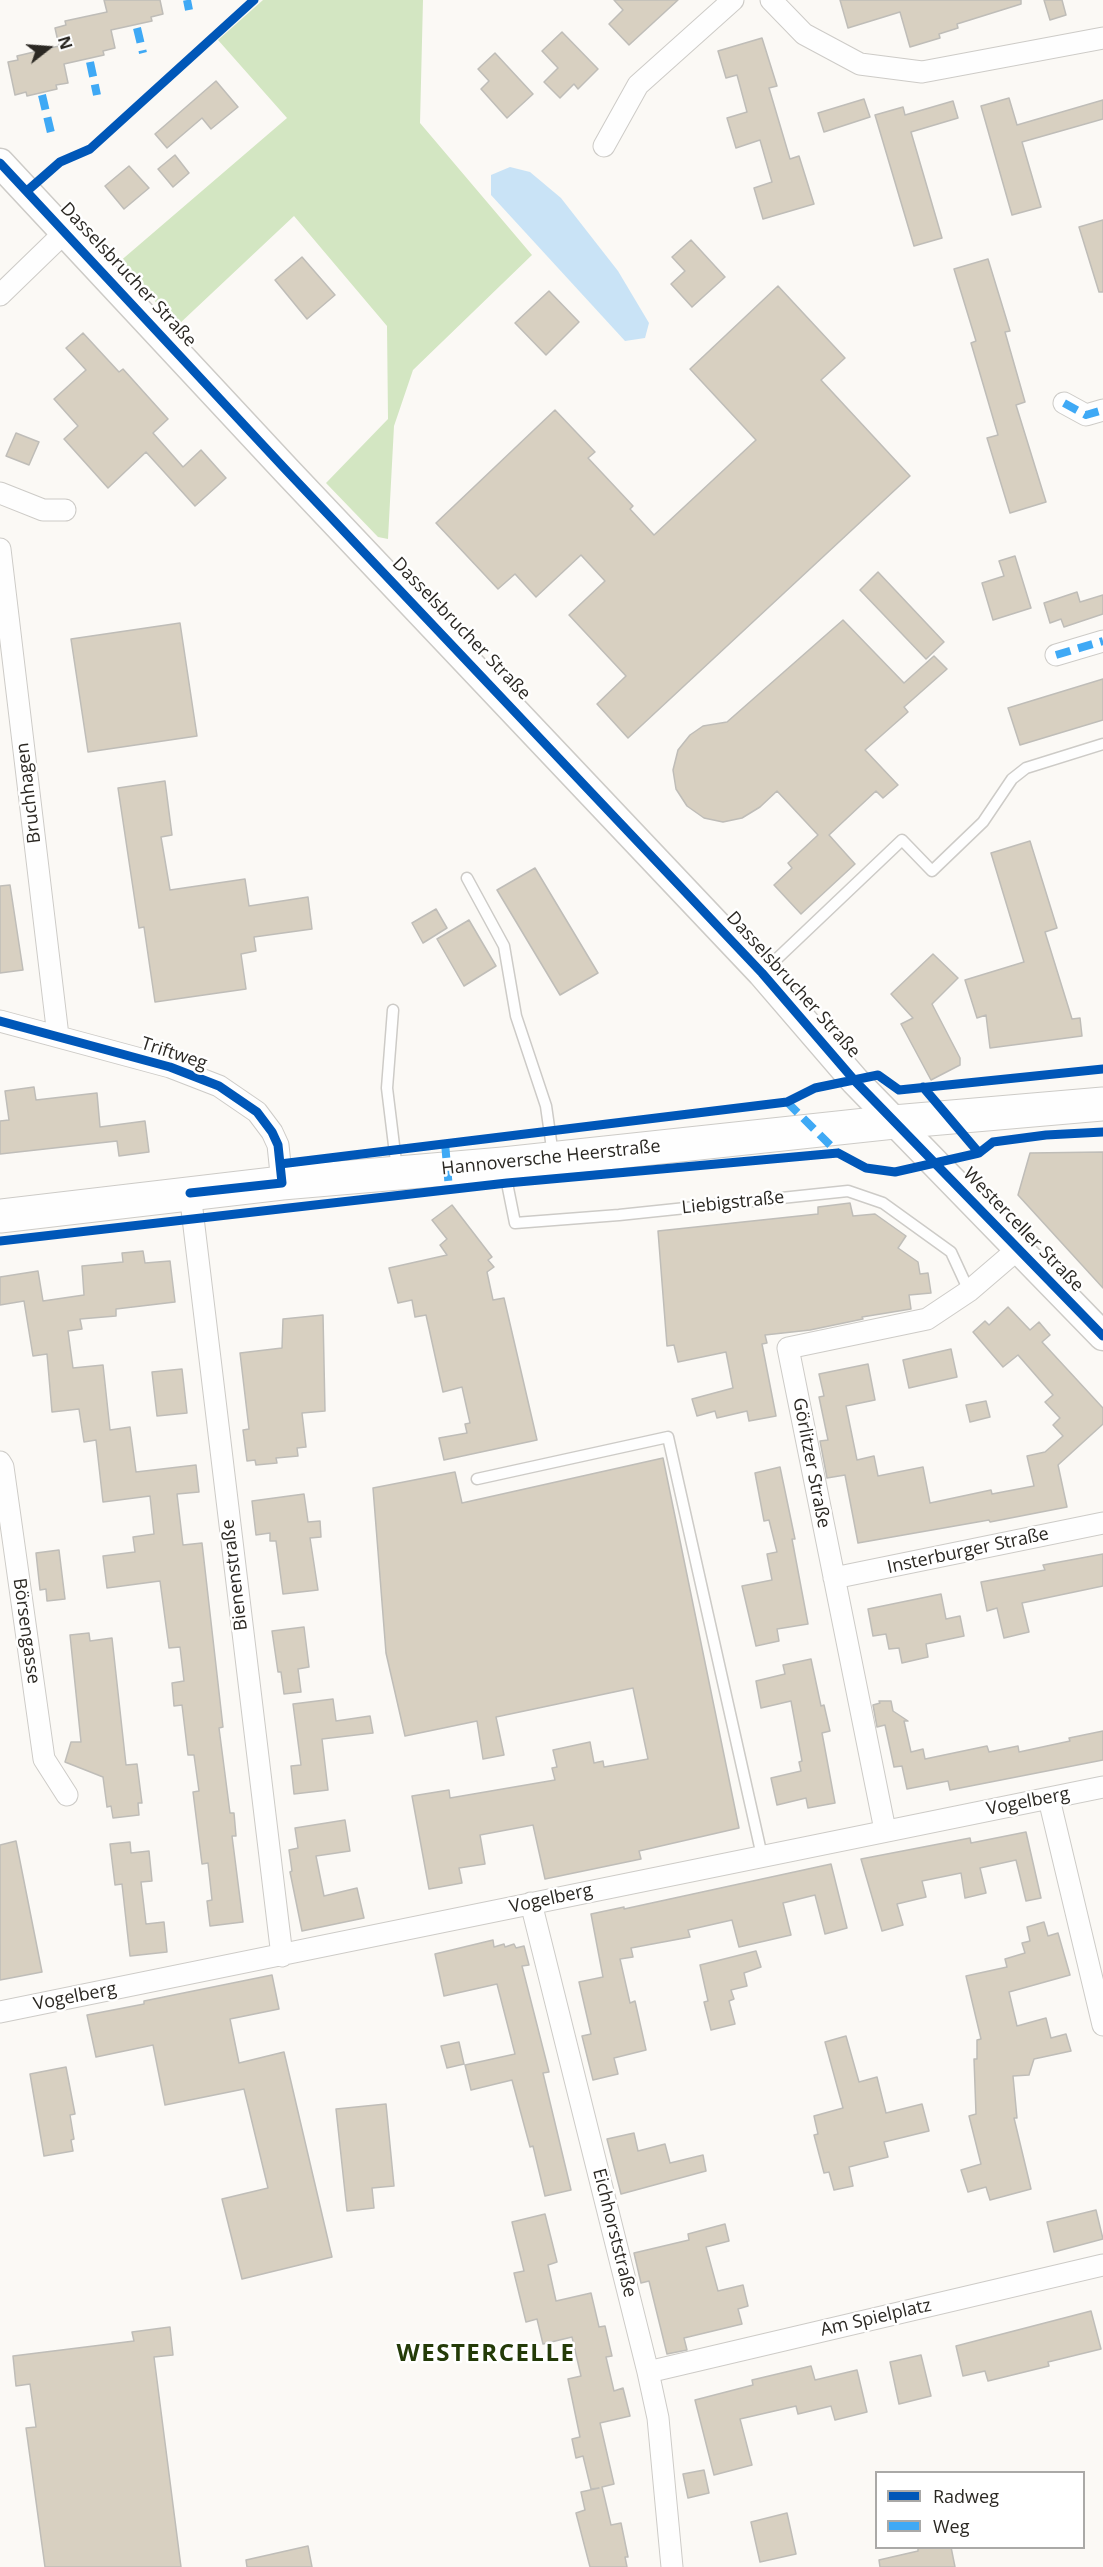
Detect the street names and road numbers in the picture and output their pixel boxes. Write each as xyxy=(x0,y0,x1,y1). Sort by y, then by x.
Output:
street label: Dasselsbrucher Straße xyxy=(55,198,201,352)
street label: Dasselsbrucher Straße xyxy=(387,553,535,705)
street label: Bruchhagen xyxy=(12,741,46,845)
street label: Dasselsbrucher Straße xyxy=(722,907,864,1063)
street label: Triftweg xyxy=(138,1033,210,1075)
street label: Hannoversche Heerstraße xyxy=(440,1136,662,1180)
street label: Westerceller Straße xyxy=(958,1163,1088,1297)
street label: Liebigstraße xyxy=(681,1187,785,1219)
street label: Görlitzer Straße xyxy=(788,1396,834,1530)
street label: Bienenstraße xyxy=(217,1518,253,1632)
street label: Insterburger Straße xyxy=(885,1523,1051,1579)
street label: Börsengasse xyxy=(8,1577,44,1685)
street label: Vogelberg xyxy=(985,1783,1071,1821)
street label: Vogelberg xyxy=(508,1880,594,1918)
street label: Vogelberg xyxy=(32,1978,118,2016)
street label: Eichhorststraße xyxy=(588,2166,640,2300)
street label: Am Spielplatz xyxy=(818,2295,934,2341)

